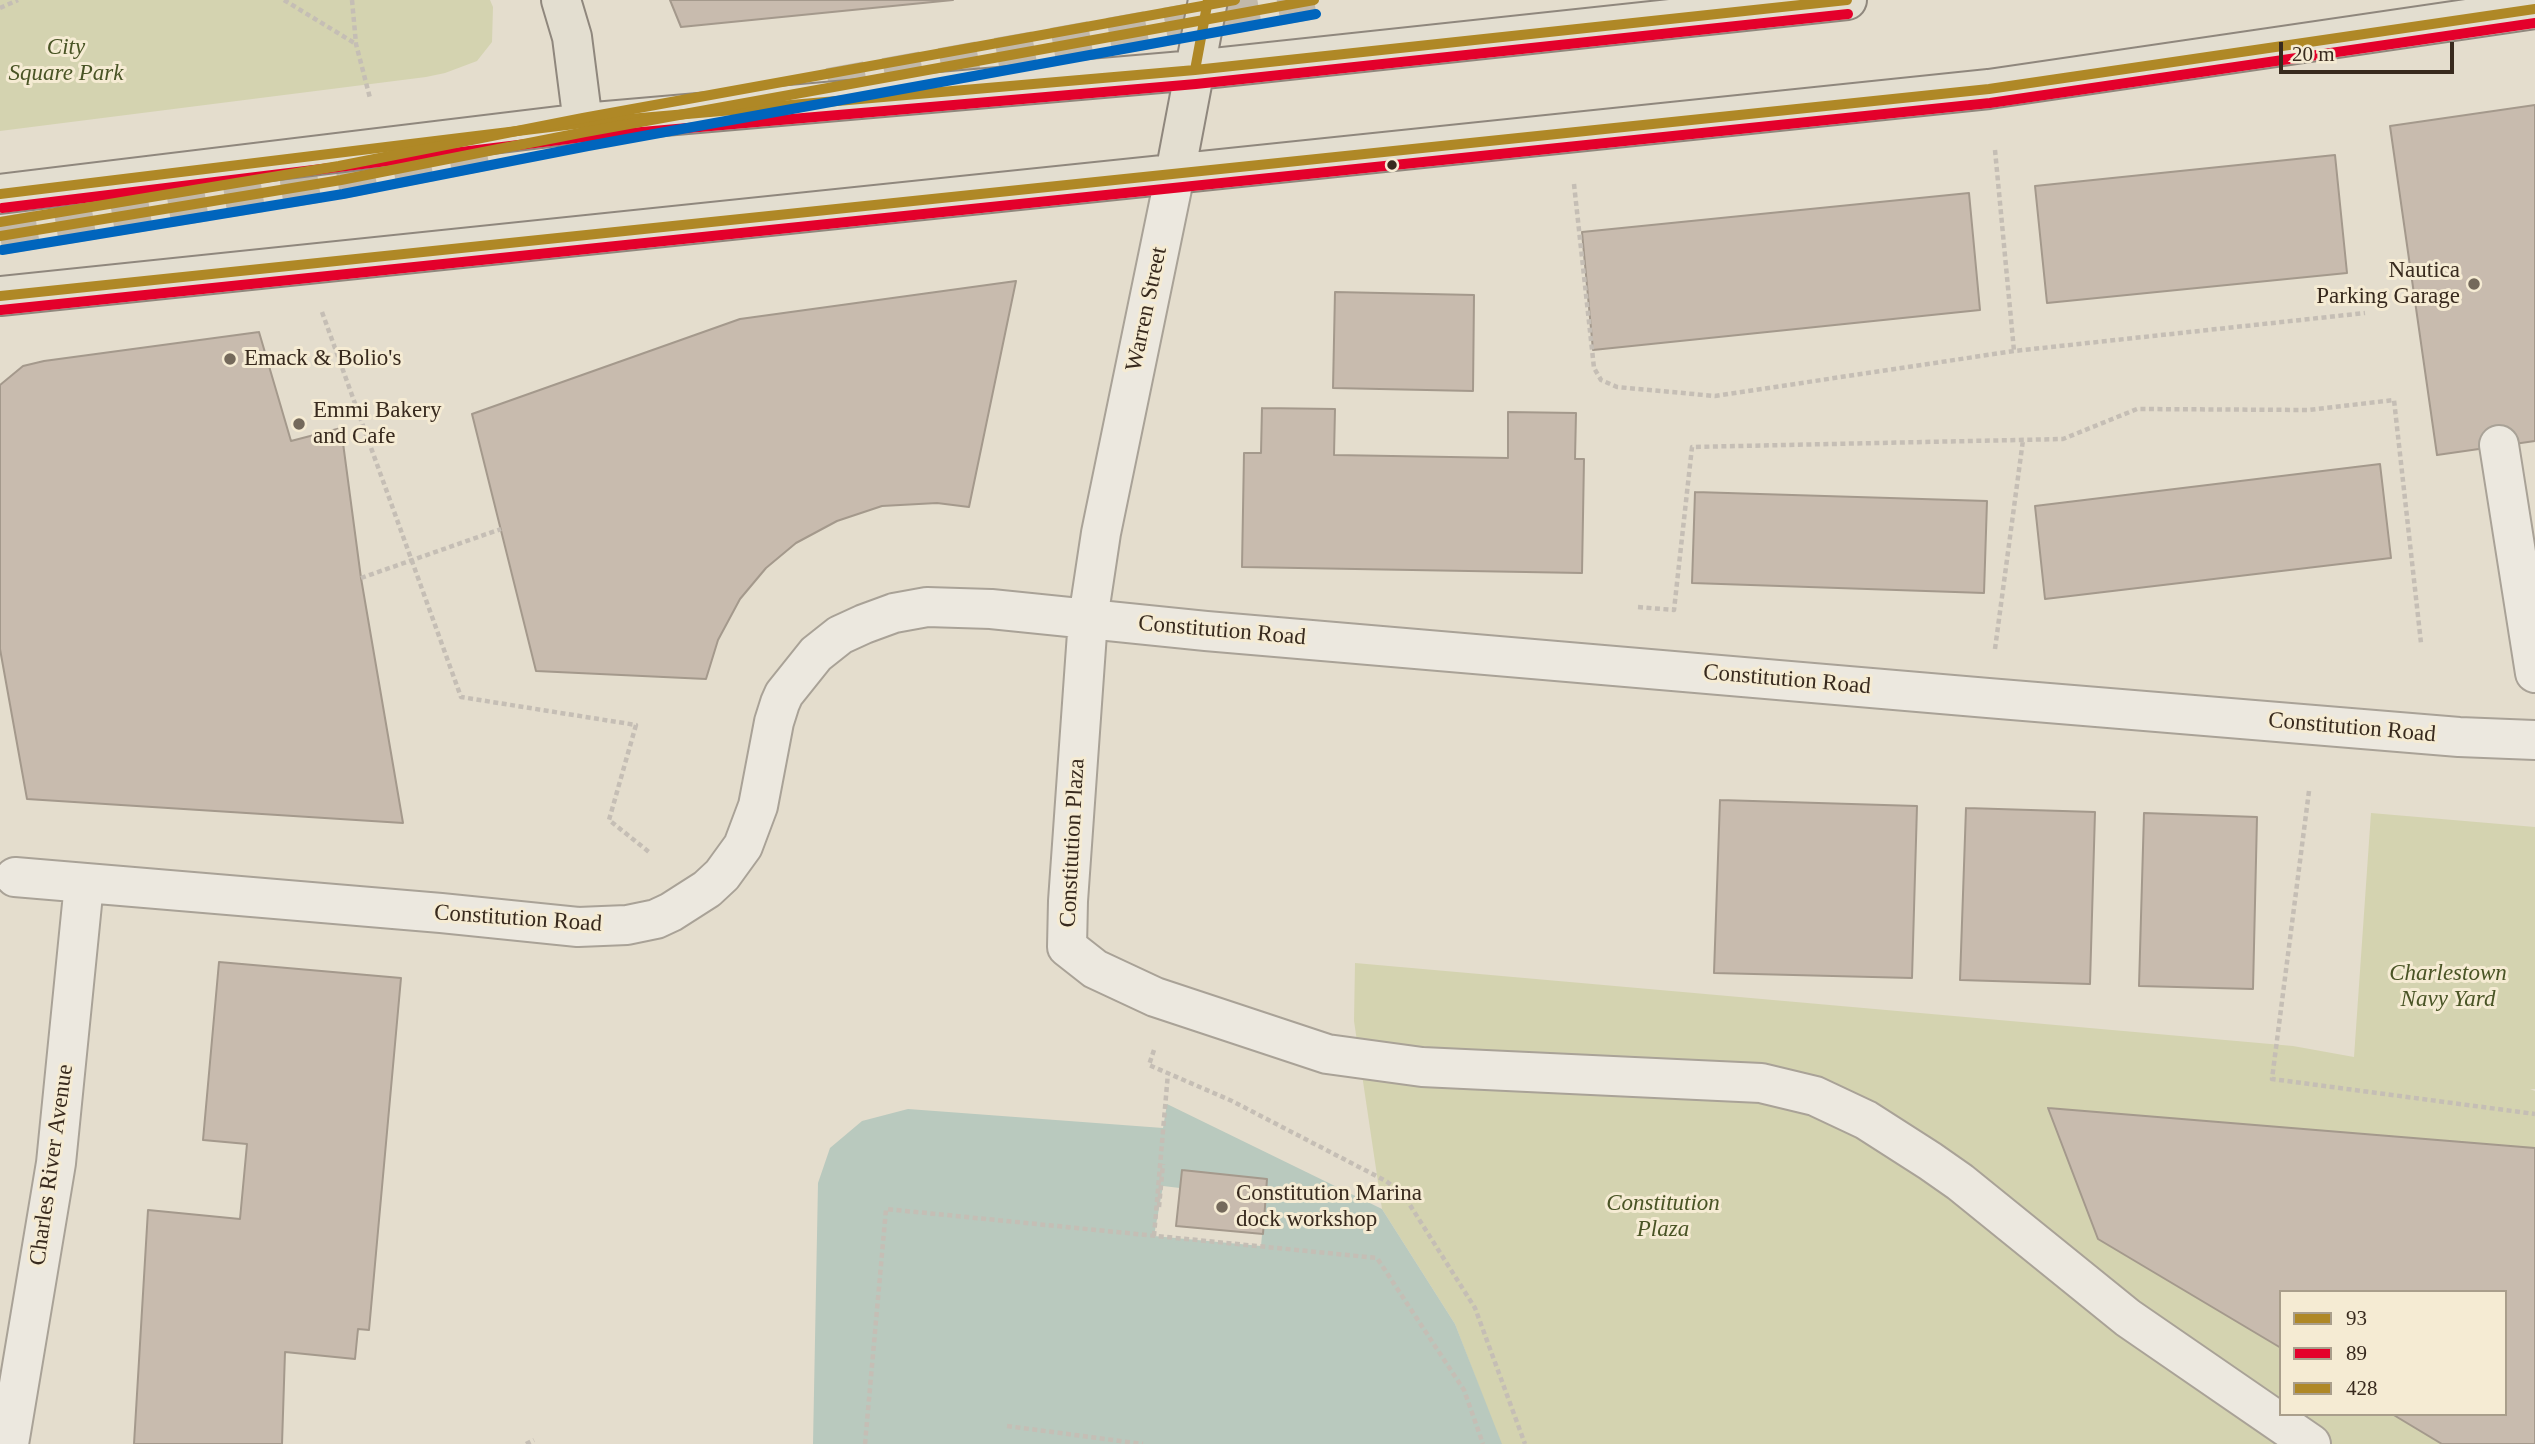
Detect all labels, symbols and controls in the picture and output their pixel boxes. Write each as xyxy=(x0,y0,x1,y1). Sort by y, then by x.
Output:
scale bar xyxy=(2283,28,2458,72)
park label: City Square Park xyxy=(9,34,123,88)
text: 20 m xyxy=(2292,42,2335,66)
unlabelled marker xyxy=(1385,158,1399,172)
street label: Warren Street xyxy=(1120,244,1174,374)
place label: Nautica Parking Garage xyxy=(2316,257,2460,311)
marker: Nautica Parking Garage xyxy=(2466,276,2482,292)
place label: Emack & Bolio's xyxy=(244,345,401,373)
marker: Emack & Bolio's xyxy=(222,351,238,367)
place label: Emmi Bakery and Cafe xyxy=(313,397,441,451)
marker: Emmi Bakery and Cafe xyxy=(291,416,307,432)
street label: Constitution Road xyxy=(1137,610,1307,652)
street label: Constitution Road xyxy=(1702,659,1872,701)
street label: Constitution Road xyxy=(2267,707,2437,749)
street label: Constitution Plaza xyxy=(1055,758,1091,928)
street label: Constitution Road xyxy=(433,899,603,939)
park label: Charlestown Navy Yard xyxy=(2389,960,2507,1014)
street label: Charles River Avenue xyxy=(24,1063,80,1267)
place label: Constitution Marina dock workshop xyxy=(1236,1180,1422,1234)
park label: Constitution Plaza xyxy=(1606,1190,1720,1244)
marker: Constitution Marina dock workshop xyxy=(1214,1199,1230,1215)
legend xyxy=(2280,1290,2507,1416)
text: 93 xyxy=(2346,1306,2367,1330)
text: 89 xyxy=(2346,1341,2367,1365)
text: 428 xyxy=(2346,1376,2378,1400)

